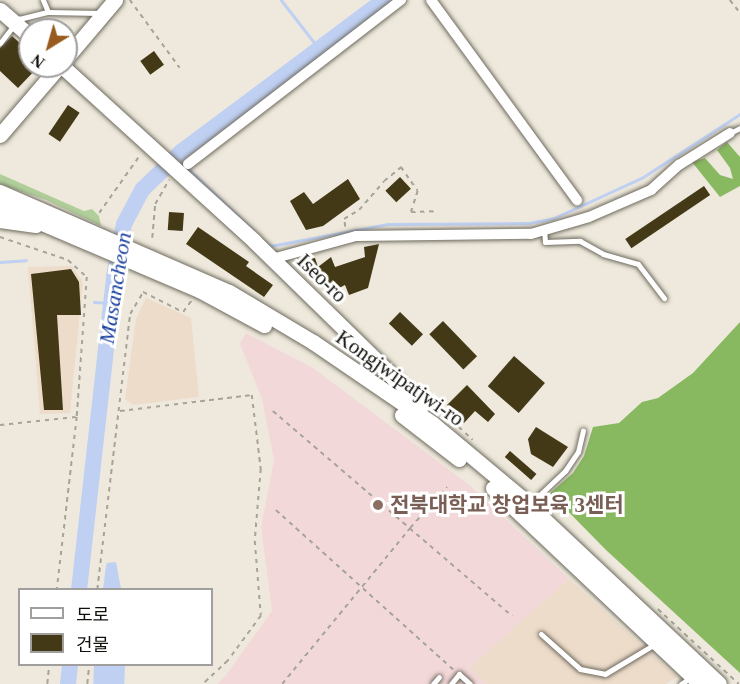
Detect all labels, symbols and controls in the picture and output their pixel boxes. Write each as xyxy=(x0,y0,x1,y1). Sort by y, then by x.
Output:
north arrow xyxy=(18,18,78,78)
text: N xyxy=(28,51,48,71)
water label: Masancheon xyxy=(93,230,137,346)
street label: Iseo-ro xyxy=(292,248,352,308)
street label: Kongjwipatjwi-ro xyxy=(331,325,469,431)
place label: 전북대학교 창업보육 3센터 xyxy=(390,492,624,518)
marker: 전북대학교 창업보육 3센터 xyxy=(371,498,385,512)
legend xyxy=(18,588,213,666)
text: 도로 xyxy=(76,605,109,625)
text: 건물 xyxy=(76,635,109,655)

